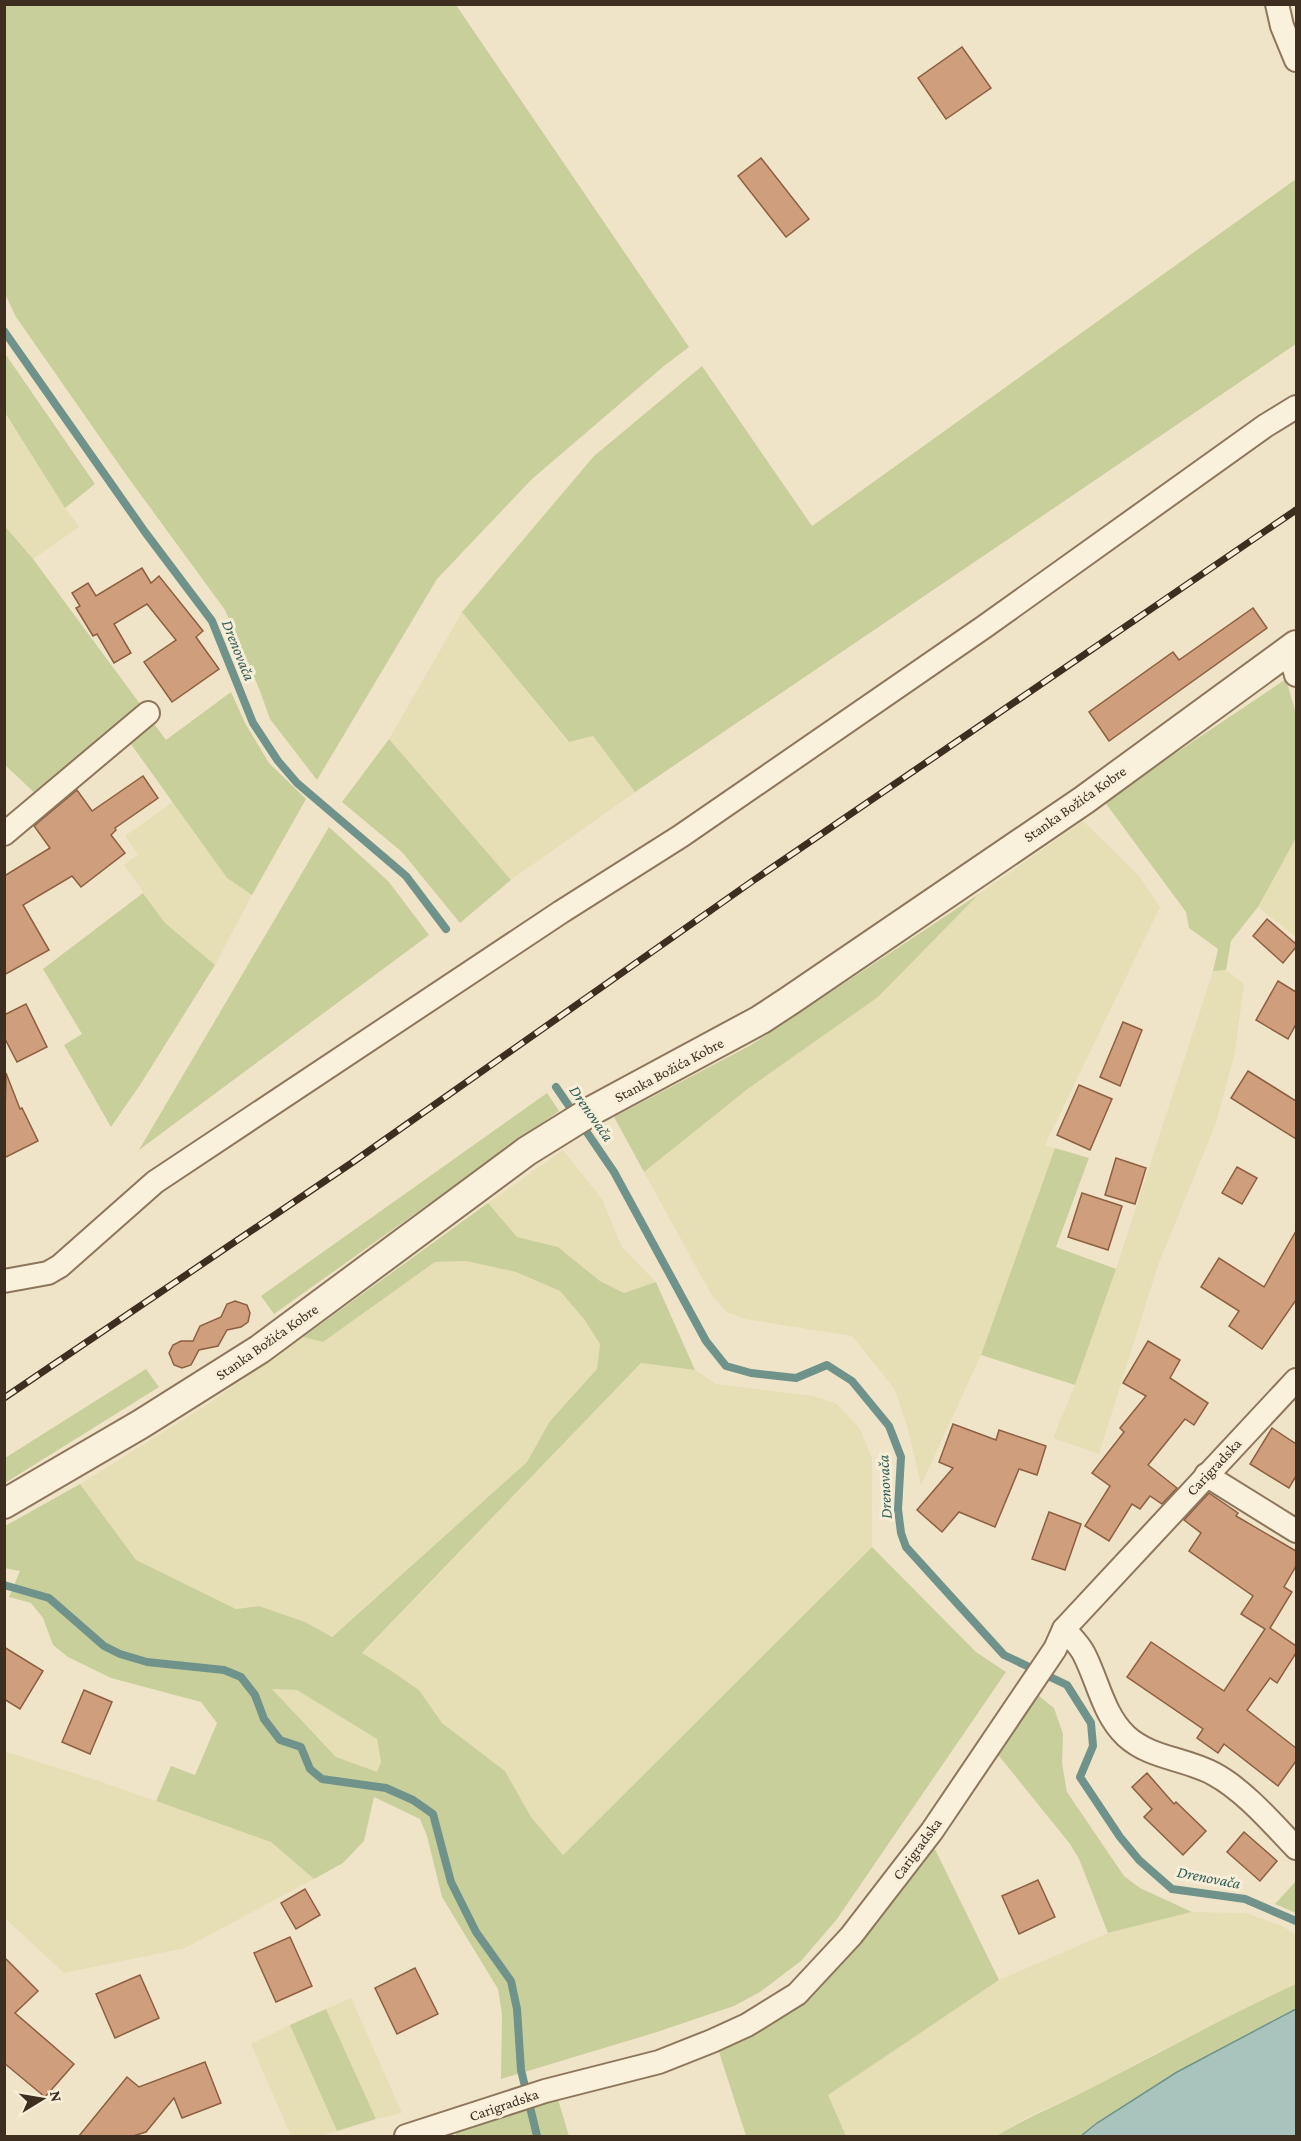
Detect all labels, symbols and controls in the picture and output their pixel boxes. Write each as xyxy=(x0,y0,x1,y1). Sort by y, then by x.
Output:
water label: Drenovača xyxy=(219,617,259,684)
street label: Stanka Božića Kobre xyxy=(1021,763,1129,845)
street label: Stanka Božića Kobre xyxy=(612,1034,726,1105)
water label: Drenovača xyxy=(566,1082,617,1145)
street label: Stanka Božića Kobre xyxy=(213,1301,321,1383)
street label: Carigradska xyxy=(1184,1435,1245,1499)
water label: Drenovača xyxy=(874,1454,895,1520)
street label: Carigradska xyxy=(889,1815,945,1883)
water label: Drenovača xyxy=(1176,1863,1243,1892)
north arrow xyxy=(12,2069,72,2129)
street label: Carigradska xyxy=(467,2086,541,2125)
text: N xyxy=(47,2089,66,2103)

